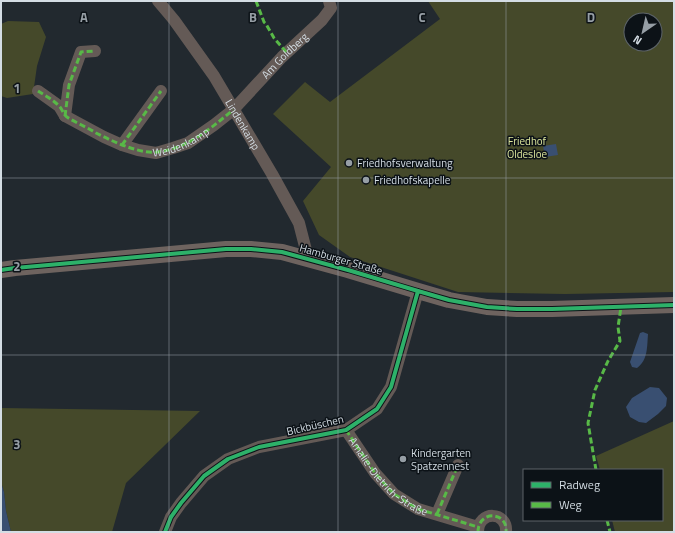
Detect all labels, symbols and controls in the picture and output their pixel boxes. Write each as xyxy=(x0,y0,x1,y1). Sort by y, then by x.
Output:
text: A xyxy=(80,7,88,27)
text: B xyxy=(249,7,257,27)
text: C xyxy=(418,7,426,27)
text: D xyxy=(587,7,595,27)
north arrow xyxy=(623,12,663,52)
street label: Am Goldberg xyxy=(258,29,312,82)
text: N xyxy=(630,32,645,49)
text: 1 xyxy=(13,78,21,98)
street label: Lindenkamp xyxy=(221,96,264,153)
street label: Weidenkamp xyxy=(152,123,213,160)
park label: Friedhof Oldesloe xyxy=(507,133,548,162)
place label: Friedhofsverwaltung xyxy=(357,155,453,171)
marker: Friedhofsverwaltung xyxy=(344,158,354,168)
place label: Friedhofskapelle xyxy=(374,172,451,188)
marker: Friedhofskapelle xyxy=(361,175,371,185)
street label: Hamburger Straße xyxy=(298,239,385,279)
text: 2 xyxy=(13,256,21,276)
street label: Bickbüschen xyxy=(285,411,345,439)
text: 3 xyxy=(13,434,21,454)
street label: Amalie-Dietrich-Straße xyxy=(345,434,430,520)
place label: Kindergarten Spatzennest xyxy=(411,445,471,474)
marker: Kindergarten Spatzennest xyxy=(398,454,408,464)
legend xyxy=(523,469,663,521)
text: Radweg xyxy=(559,475,600,494)
text: Weg xyxy=(559,495,582,514)

